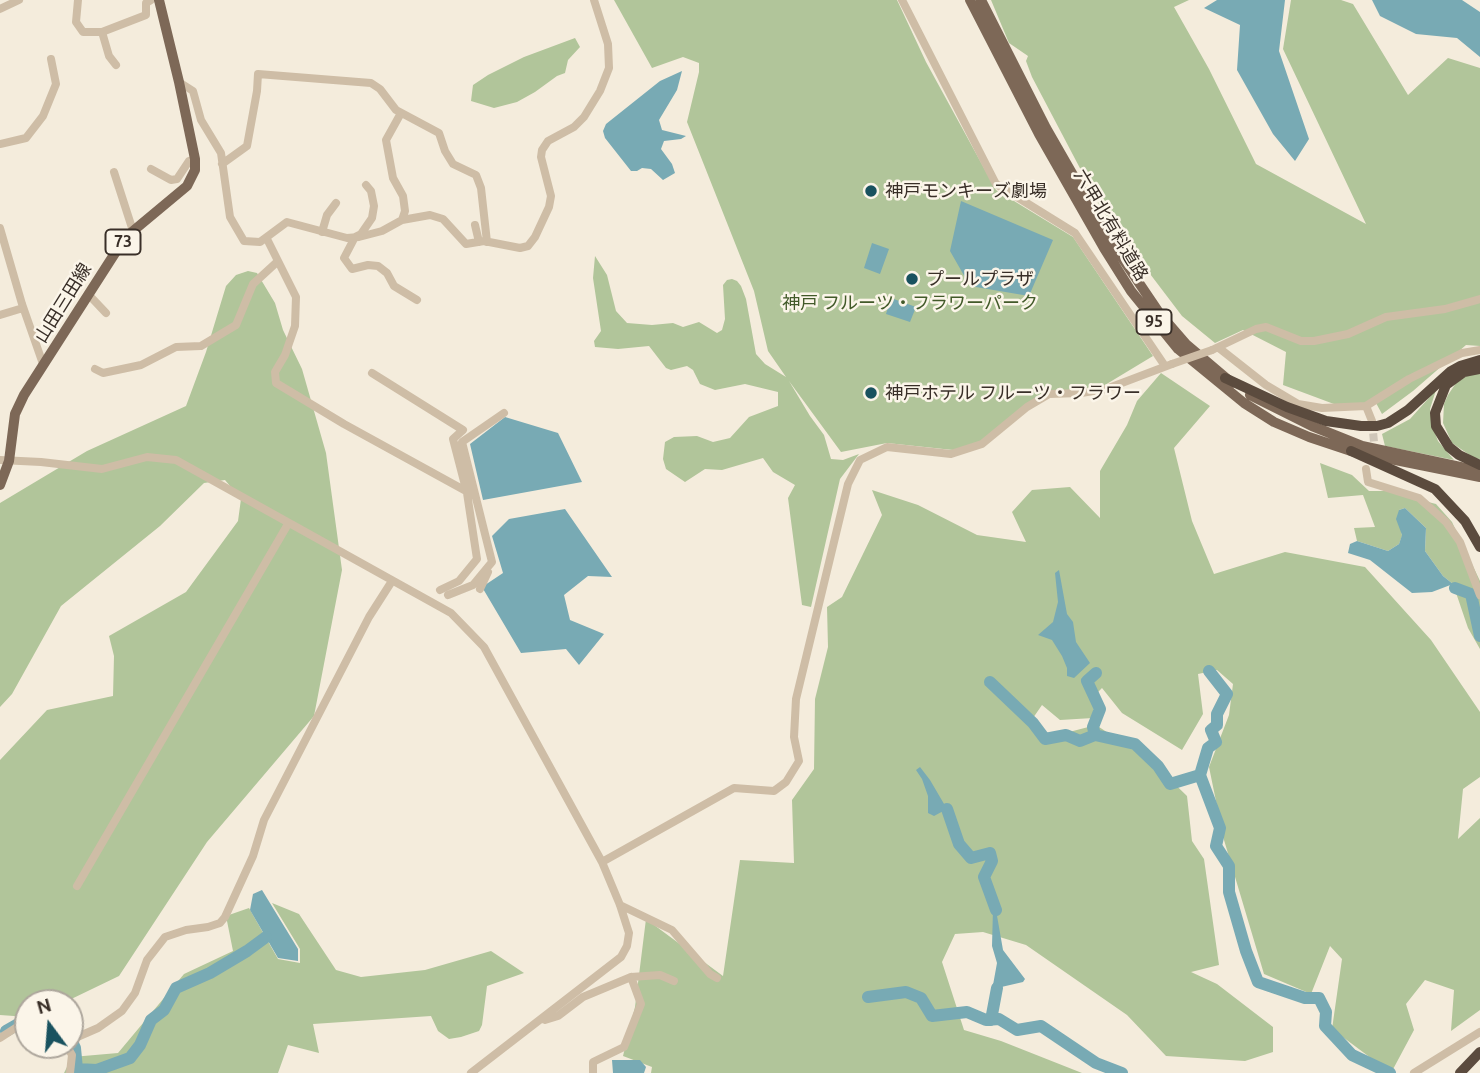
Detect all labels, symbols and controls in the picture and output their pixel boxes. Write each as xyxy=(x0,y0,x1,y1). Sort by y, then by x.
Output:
street label: 六甲北有料道路 xyxy=(1069,165,1153,285)
place label: 神戸モンキーズ劇場 xyxy=(885,180,1047,202)
marker: 神戸モンキーズ劇場 xyxy=(863,183,879,199)
road number: 73 xyxy=(106,230,140,254)
street label: 山田三田線 xyxy=(30,259,96,347)
place label: プールプラザ xyxy=(926,268,1034,290)
marker: プールプラザ xyxy=(904,271,920,287)
park label: 神戸 フルーツ・フラワーパーク xyxy=(782,292,1038,314)
road number: 95 xyxy=(1136,310,1172,334)
place label: 神戸ホテル フルーツ・フラワー xyxy=(885,382,1141,404)
marker: 神戸ホテル フルーツ・フラワー xyxy=(863,385,879,401)
north arrow xyxy=(14,989,84,1059)
text: N xyxy=(34,993,54,1018)

